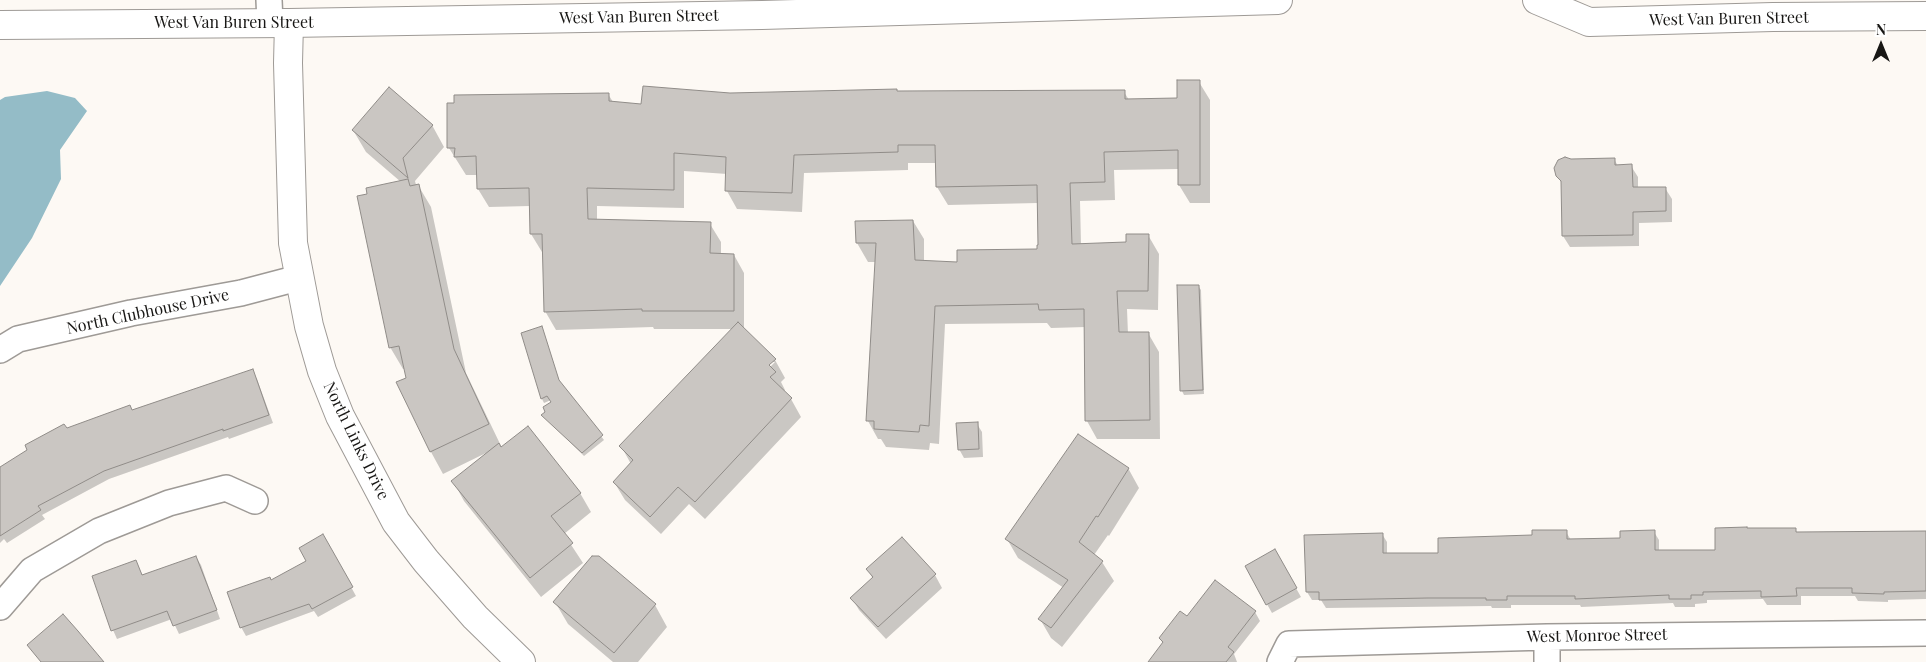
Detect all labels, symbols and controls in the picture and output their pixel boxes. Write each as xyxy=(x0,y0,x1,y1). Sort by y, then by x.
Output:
street label: West Van Buren Street xyxy=(559,6,719,28)
street label: West Van Buren Street xyxy=(1649,8,1809,30)
street label: West Van Buren Street xyxy=(154,13,314,33)
north arrow xyxy=(1856,20,1906,70)
text: N xyxy=(1876,20,1886,39)
street label: North Clubhouse Drive xyxy=(65,285,231,339)
street label: North Links Drive xyxy=(319,379,393,503)
street label: West Monroe Street xyxy=(1526,625,1668,647)

